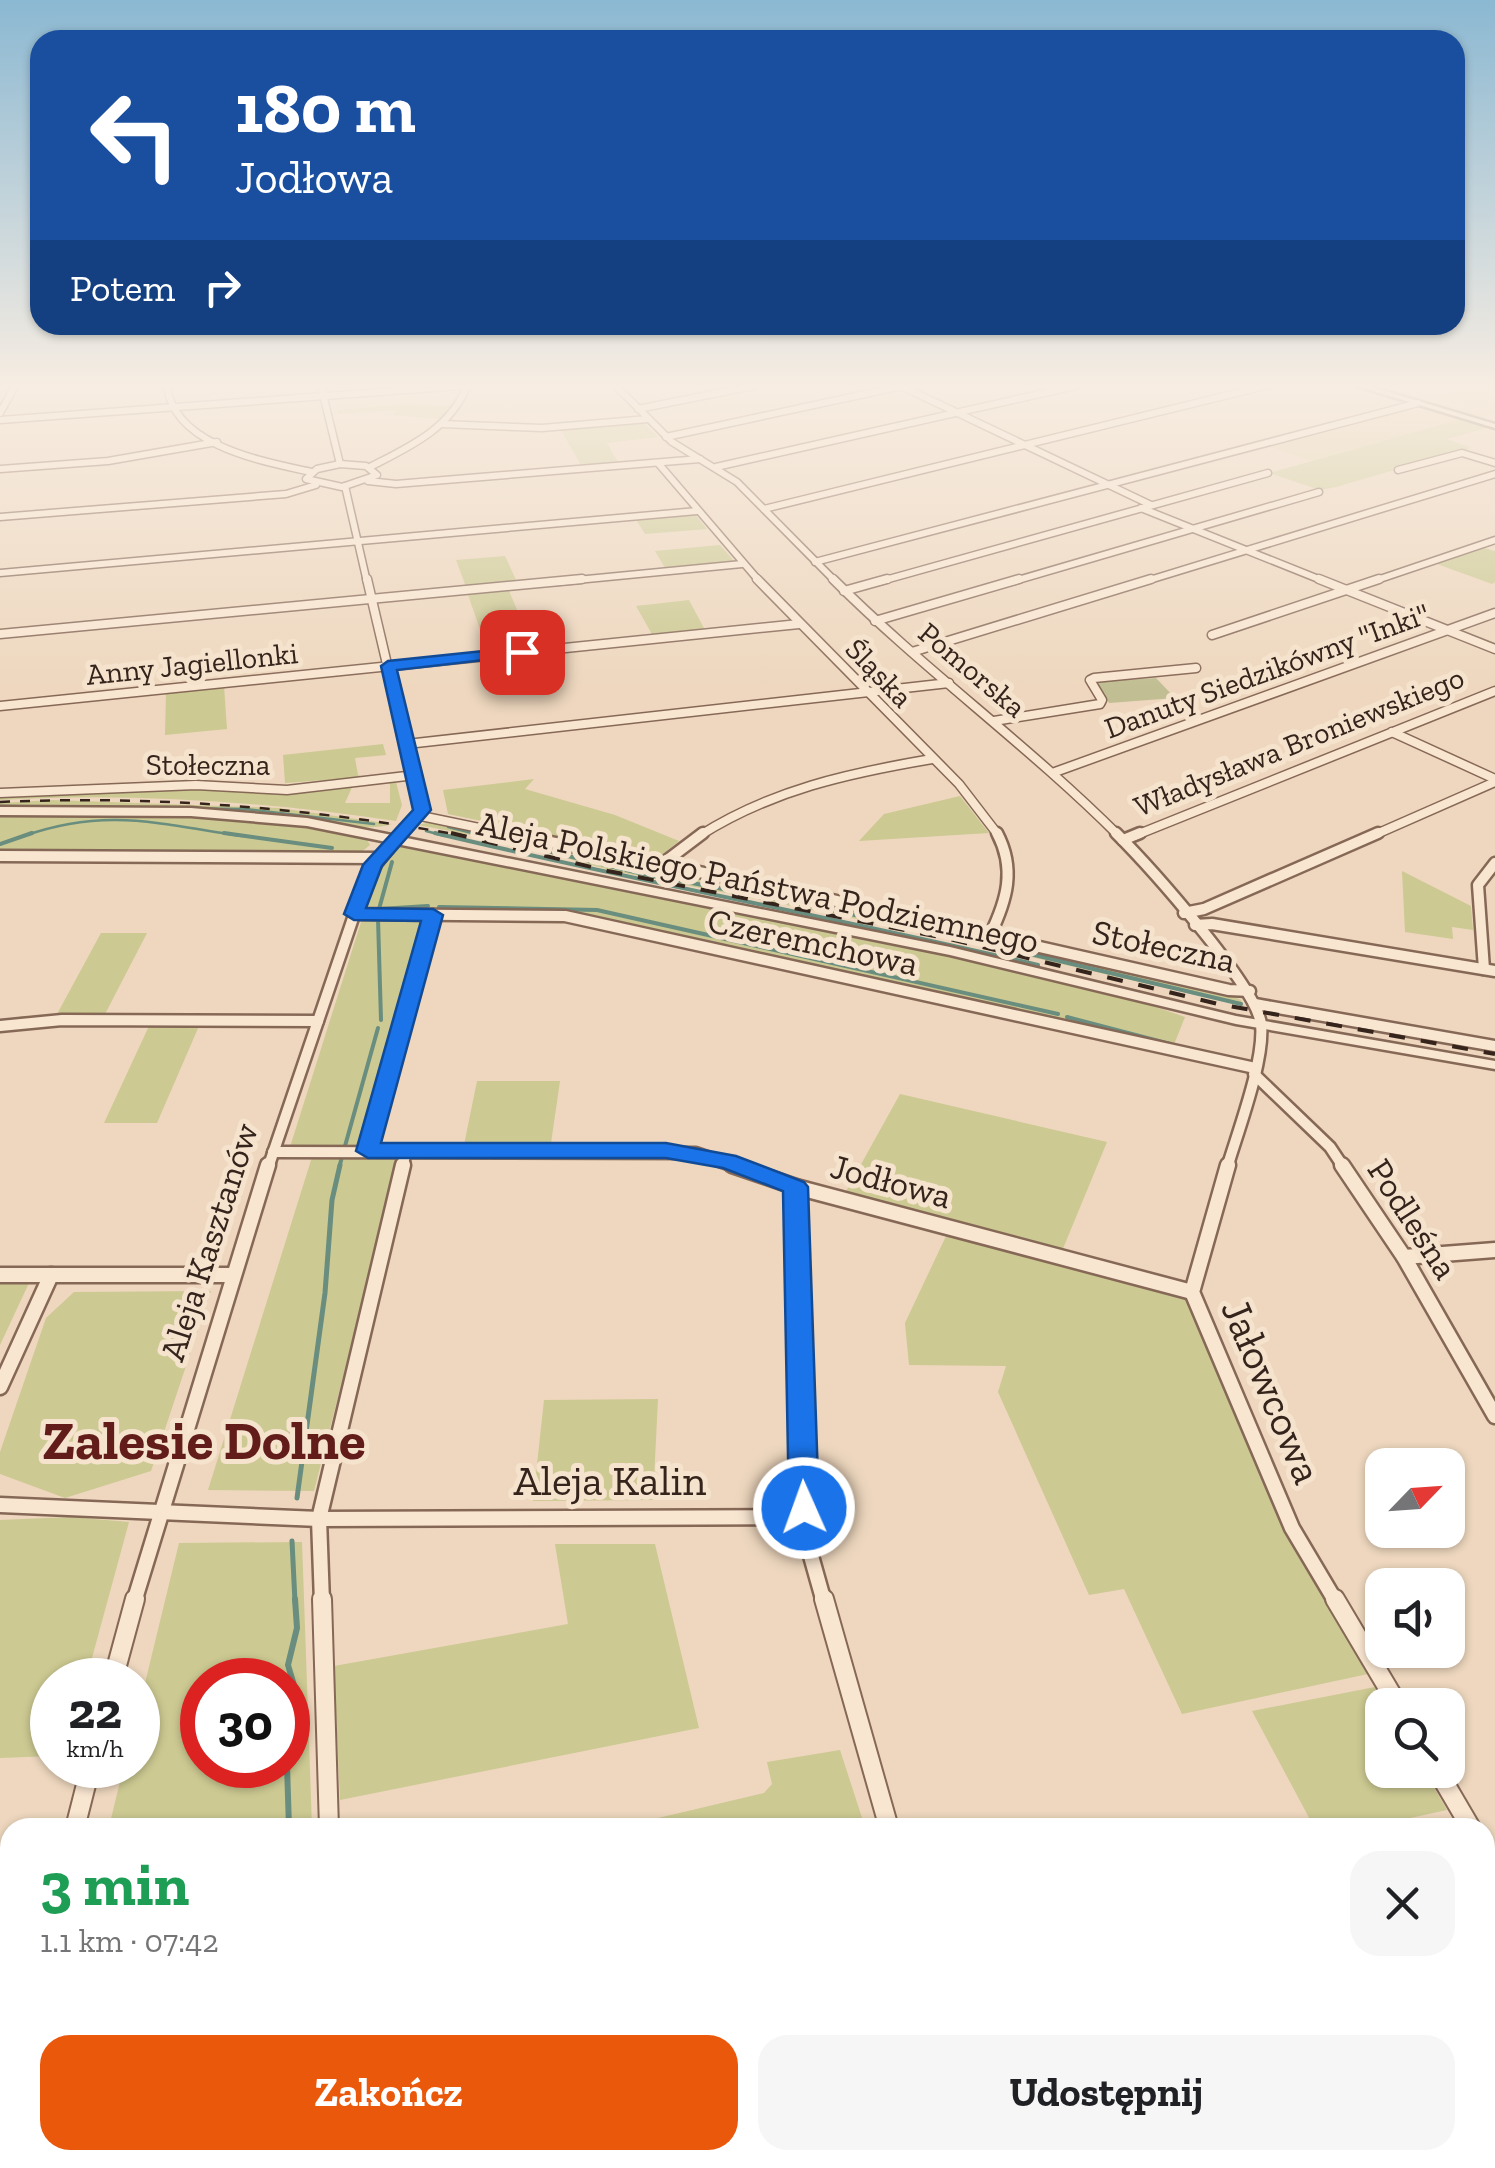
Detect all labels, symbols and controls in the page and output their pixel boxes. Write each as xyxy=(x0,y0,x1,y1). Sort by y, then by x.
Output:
text: 180 m xyxy=(235,66,416,150)
icon: left xyxy=(70,70,200,200)
text: Jodłowa xyxy=(235,151,393,205)
icon: right xyxy=(195,260,250,315)
text: Potem xyxy=(70,265,175,311)
street label: Danuty Siedzikówny "Inki" xyxy=(1100,595,1434,747)
pin xyxy=(480,610,565,695)
street label: Pomorska xyxy=(911,615,1033,725)
icon: arrive xyxy=(495,625,550,680)
street label: Śląska xyxy=(838,631,920,715)
street label: Anny Jagiellonki xyxy=(84,635,300,693)
street label: Władysława Broniewskiego xyxy=(1129,659,1469,825)
street label: Stołeczna xyxy=(146,747,270,783)
street label: Aleja Polskiego Państwa Podziemnego xyxy=(473,802,1043,962)
street label: Czeremchowa xyxy=(704,899,922,985)
street label: Stołeczna xyxy=(1089,910,1239,982)
street label: Aleja Kasztanów xyxy=(151,1118,267,1366)
street label: Jodłowa xyxy=(826,1145,956,1217)
street label: Podleśna xyxy=(1359,1151,1467,1287)
street label: Jałowcowa xyxy=(1210,1291,1334,1491)
district label: Zalesie Dolne xyxy=(42,1407,366,1473)
north arrow xyxy=(1365,1448,1465,1548)
map controls xyxy=(1365,1448,1465,1788)
street label: Aleja Kalin xyxy=(514,1455,706,1506)
position arrow xyxy=(752,1456,856,1560)
button: sound xyxy=(1365,1568,1465,1668)
speed limit sign: 30 xyxy=(180,1658,310,1788)
text: 22 xyxy=(68,1681,122,1741)
button: search xyxy=(1365,1688,1465,1788)
text: km/h xyxy=(66,1733,124,1763)
text: 3 min xyxy=(40,1848,189,1920)
button: close xyxy=(1350,1851,1455,1956)
text: 1.1 km · 07:42 xyxy=(40,1922,219,1960)
button: Zakończ xyxy=(40,2035,738,2150)
button: Udostępnij xyxy=(758,2035,1455,2150)

